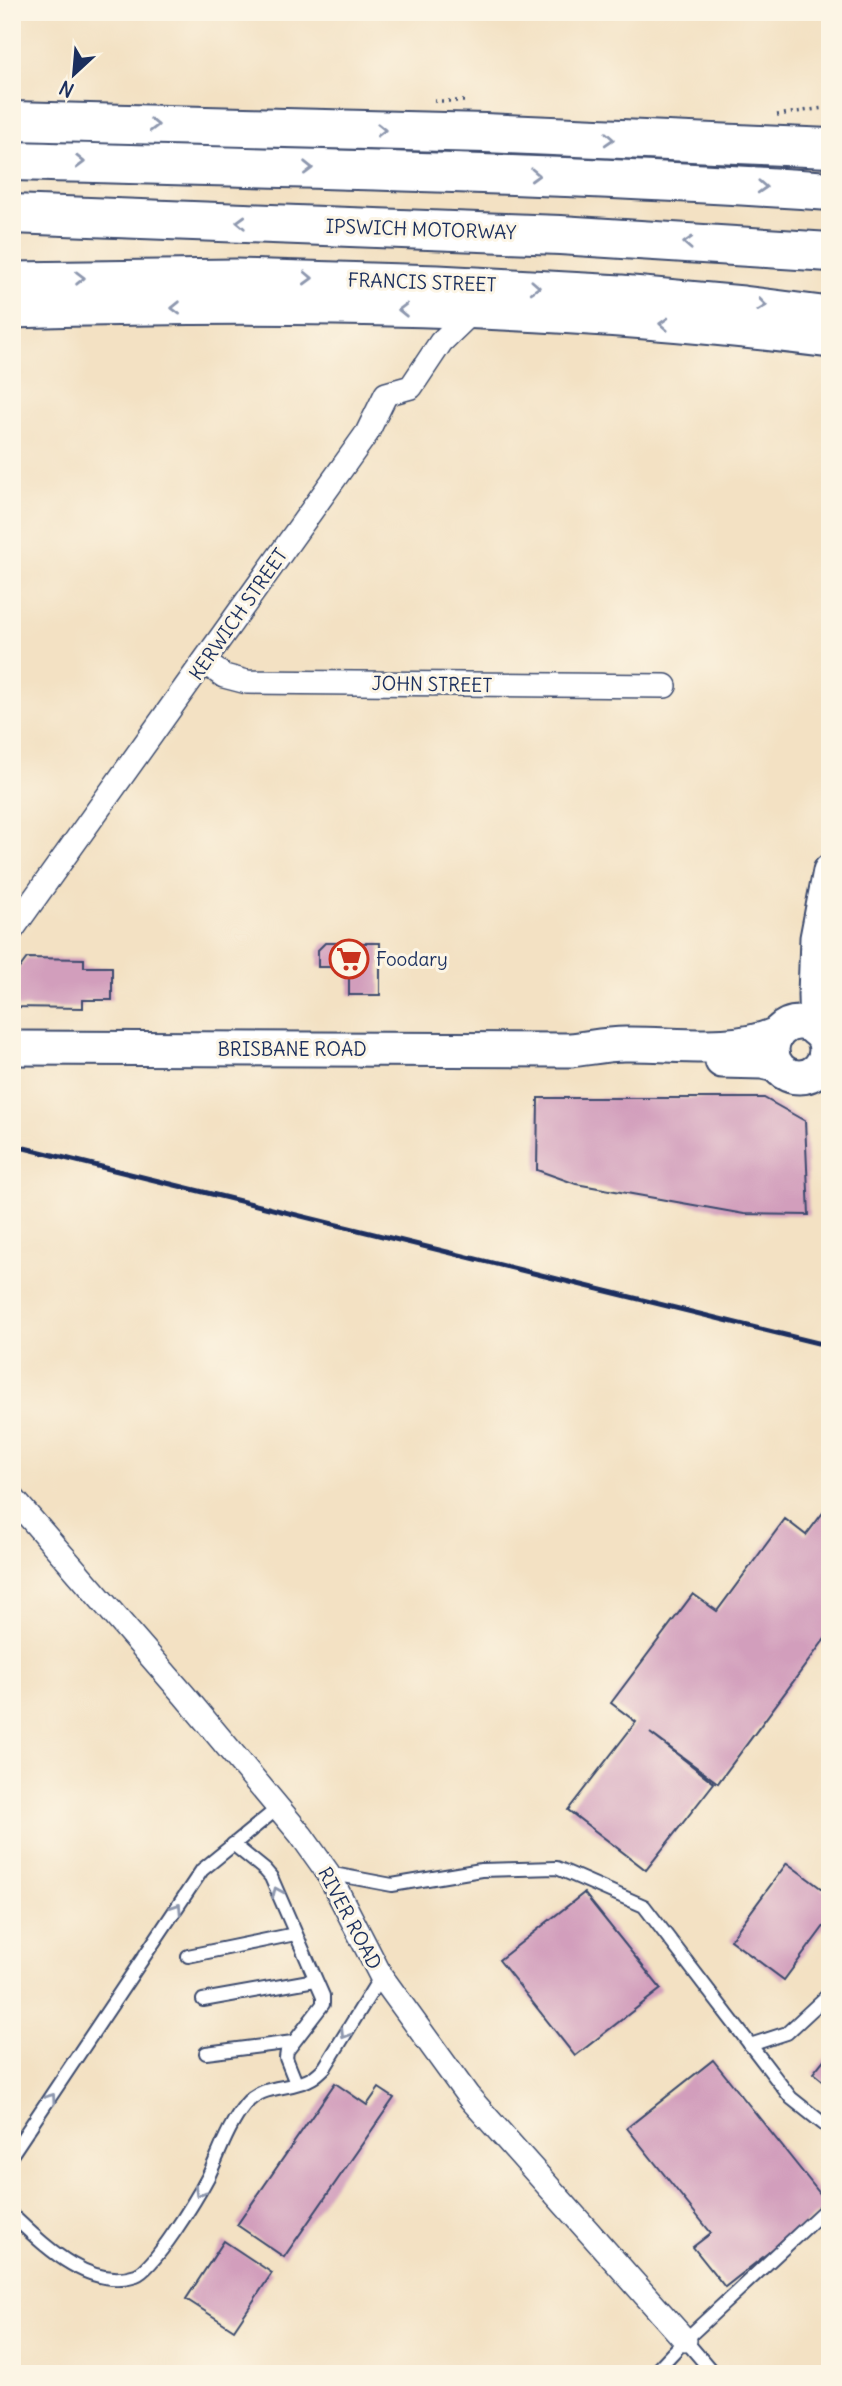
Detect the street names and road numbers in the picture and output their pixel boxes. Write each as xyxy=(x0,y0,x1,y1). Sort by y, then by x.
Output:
street label: IPSWICH MOTORWAY xyxy=(325,214,517,244)
street label: FRANCIS STREET xyxy=(347,267,497,297)
street label: KERWICH STREET xyxy=(184,543,292,685)
street label: JOHN STREET xyxy=(371,671,493,697)
street label: BRISBANE ROAD xyxy=(217,1037,367,1061)
street label: RIVER ROAD xyxy=(313,1863,387,1973)

